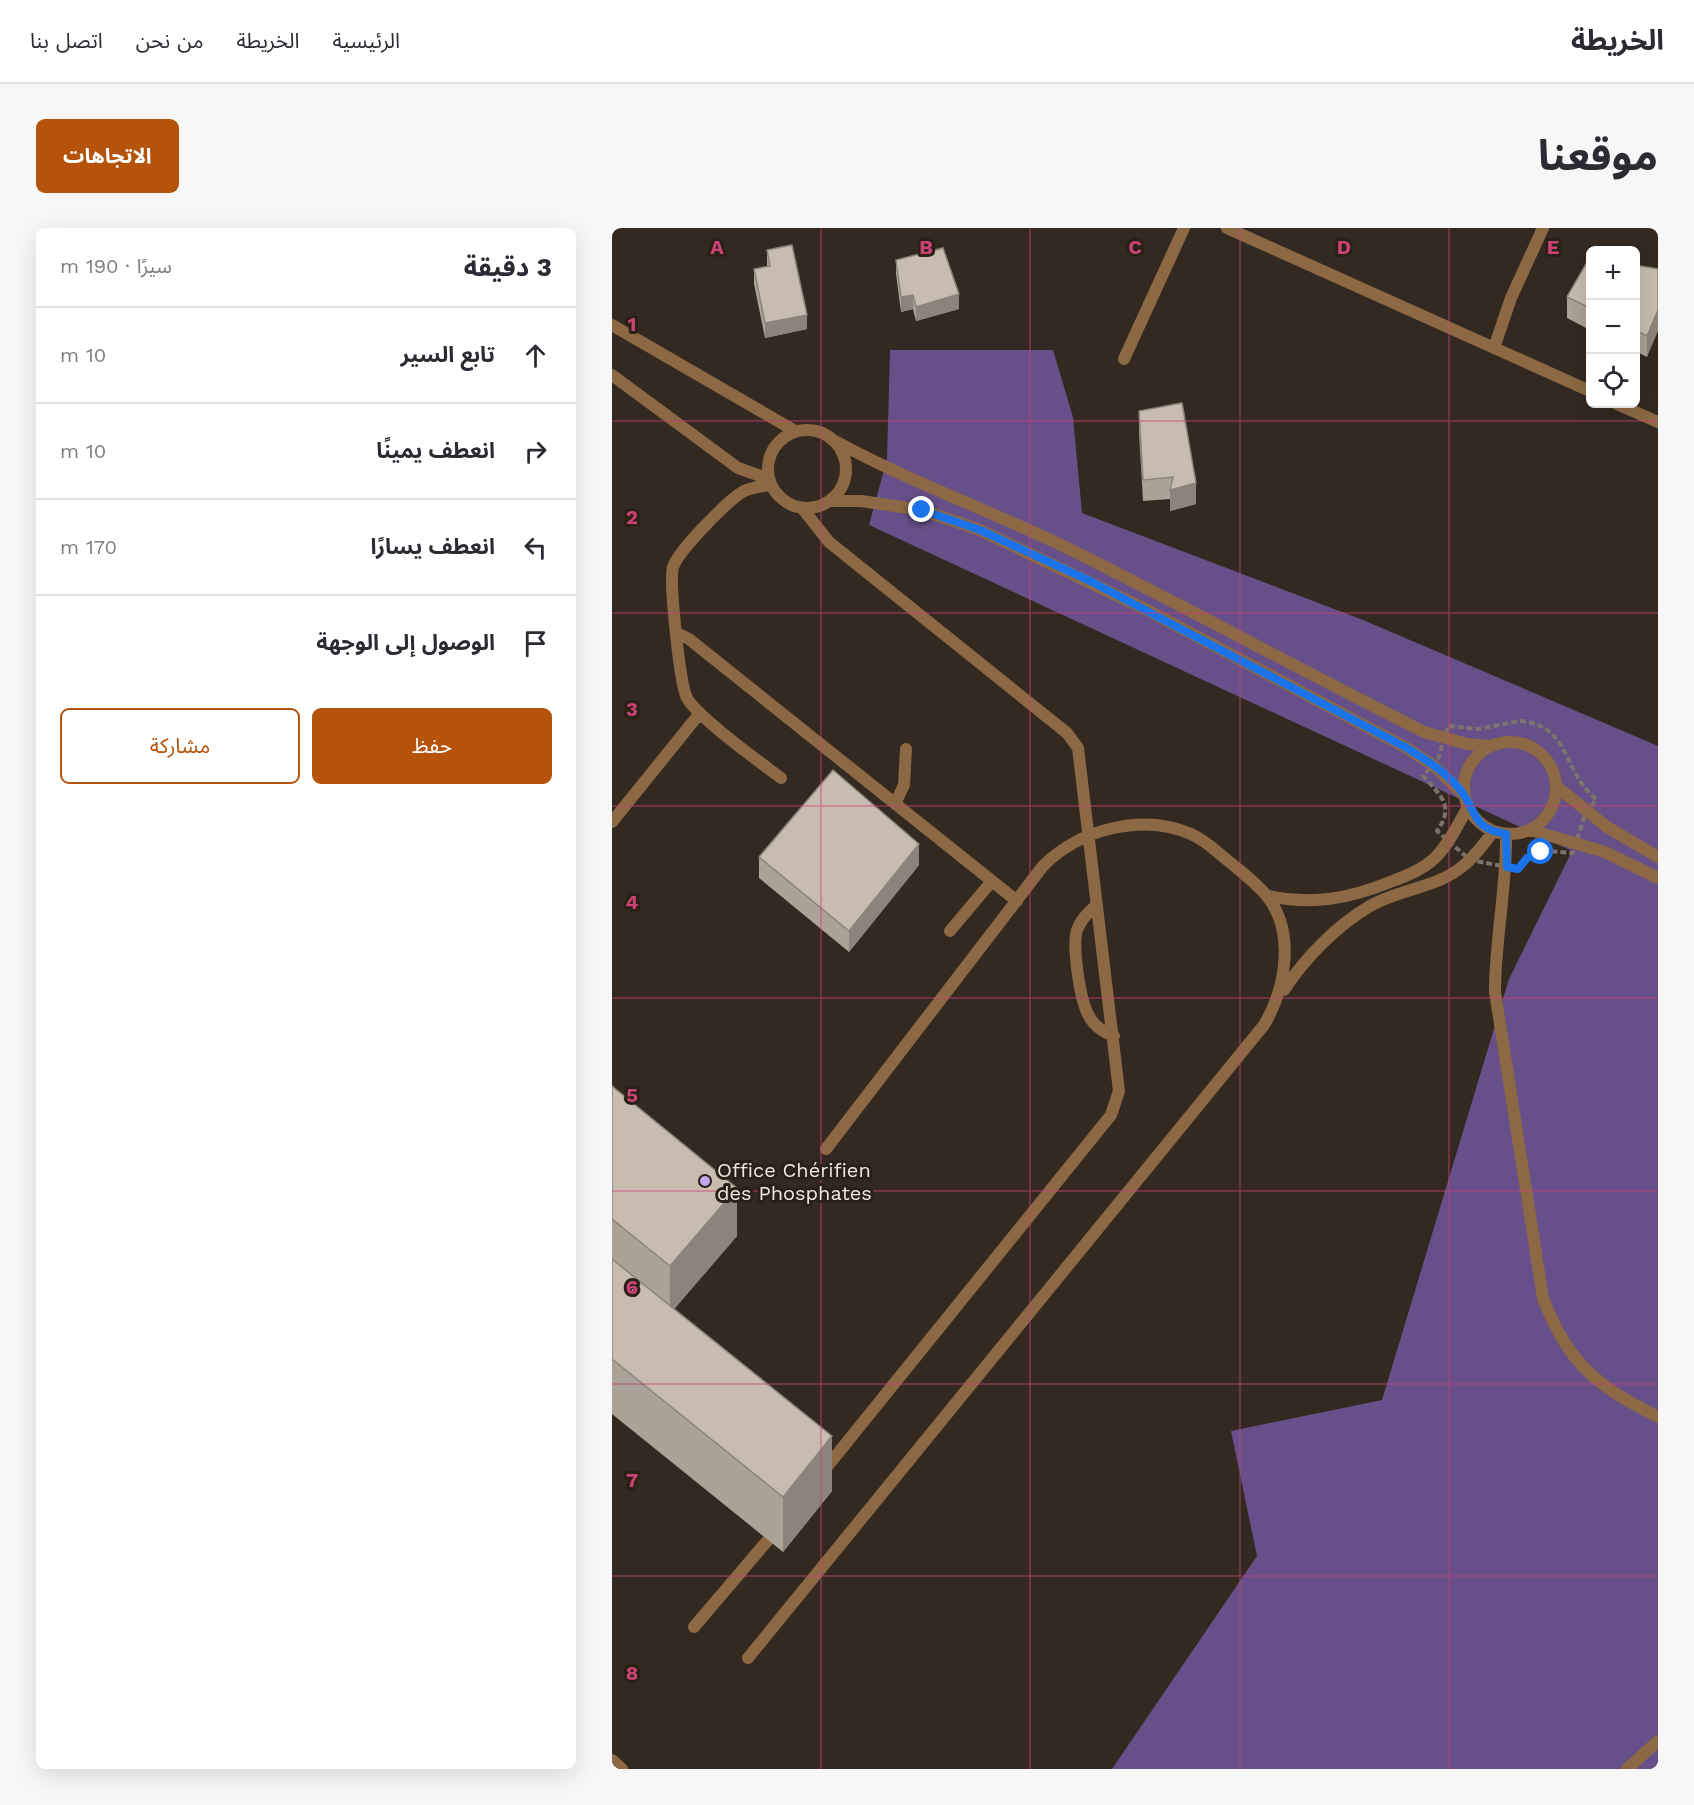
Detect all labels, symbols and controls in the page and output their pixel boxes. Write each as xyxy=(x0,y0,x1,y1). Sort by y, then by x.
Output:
text: الخريطة xyxy=(1571,24,1664,57)
text: اتصل بنا xyxy=(30,28,103,53)
text: من نحن xyxy=(136,28,204,53)
text: الخريطة xyxy=(237,28,299,53)
text: الرئيسية xyxy=(332,28,400,53)
button: الاتجاهات xyxy=(36,119,179,193)
text: موقعنا xyxy=(1538,131,1658,180)
text: A xyxy=(710,235,724,259)
text: B xyxy=(919,235,933,259)
text: C xyxy=(1128,235,1142,259)
text: D xyxy=(1337,235,1351,259)
text: E xyxy=(1547,235,1559,259)
map controls xyxy=(1586,246,1640,408)
button: + xyxy=(1586,246,1640,300)
text: 3 دقيقة xyxy=(464,252,552,282)
text: سيرًا · 190 m xyxy=(60,254,172,278)
button: − xyxy=(1586,300,1640,354)
text: 1 xyxy=(628,312,636,336)
icon: ahead xyxy=(519,339,552,372)
text: تابع السير xyxy=(400,342,495,367)
text: 10 m xyxy=(60,343,106,367)
button: locate xyxy=(1586,354,1640,408)
icon: right xyxy=(519,435,552,468)
text: انعطف يمينًا xyxy=(376,438,495,463)
text: 10 m xyxy=(60,439,106,463)
route end xyxy=(908,496,934,522)
text: 2 xyxy=(626,505,638,529)
icon: left xyxy=(519,531,552,564)
text: انعطف يسارًا xyxy=(371,534,495,559)
text: 170 m xyxy=(60,535,117,559)
icon: arrive xyxy=(519,627,552,660)
text: الوصول إلى الوجهة xyxy=(316,630,495,655)
text: 3 xyxy=(626,697,638,721)
button: مشاركة xyxy=(60,708,300,784)
button: حفظ xyxy=(312,708,552,784)
route start xyxy=(1527,838,1553,864)
text: 4 xyxy=(626,890,639,914)
text: 5 xyxy=(626,1083,638,1107)
place label: Office Chérifien des Phosphates xyxy=(717,1158,872,1205)
marker: Office Chérifien des Phosphates xyxy=(698,1174,712,1188)
text: 6 xyxy=(626,1275,638,1299)
text: 7 xyxy=(626,1468,638,1492)
text: 8 xyxy=(626,1661,638,1685)

